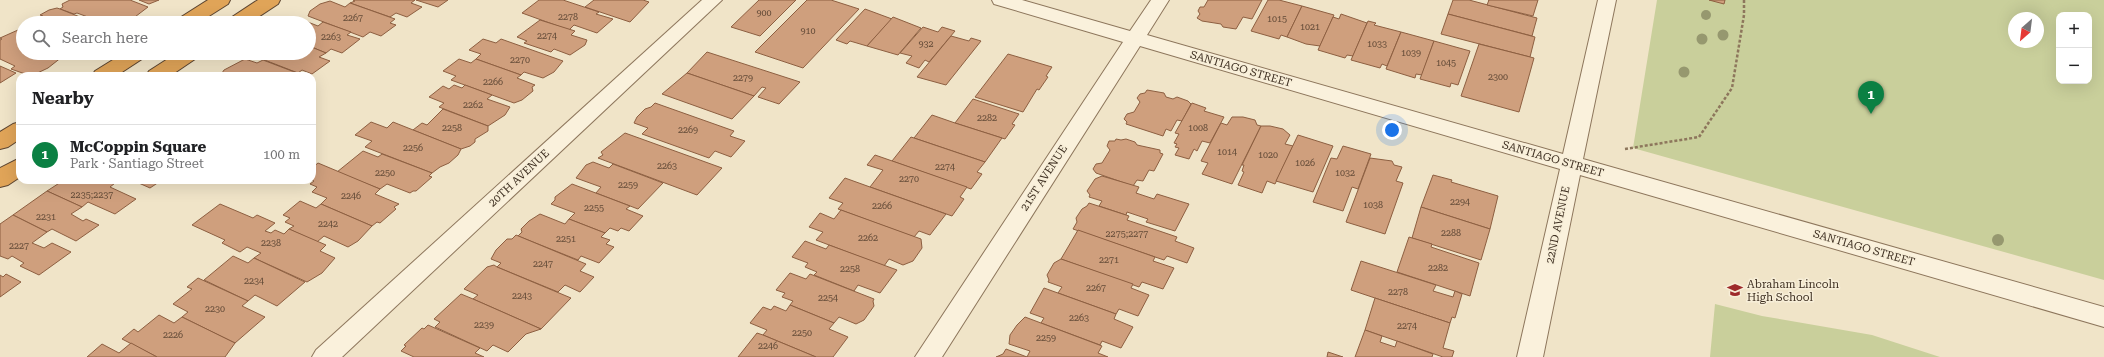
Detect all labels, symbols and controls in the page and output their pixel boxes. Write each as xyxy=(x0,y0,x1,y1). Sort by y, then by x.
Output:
house number: 900 xyxy=(756,8,772,18)
house number: 2278 xyxy=(558,12,578,22)
north arrow xyxy=(2008,12,2044,48)
map controls xyxy=(2056,12,2092,84)
button: + xyxy=(2056,12,2092,48)
house number: 2267 xyxy=(343,13,363,23)
house number: 1015 xyxy=(1267,14,1287,24)
search box xyxy=(16,16,316,60)
house number: 1021 xyxy=(1300,22,1320,32)
house number: 910 xyxy=(800,26,816,36)
icon: search xyxy=(30,27,52,49)
text: Search here xyxy=(62,29,148,47)
house number: 2274 xyxy=(537,31,557,41)
house number: 2263 xyxy=(321,32,341,42)
house number: 932 xyxy=(918,39,934,49)
house number: 1033 xyxy=(1367,39,1387,49)
street label: SANTIAGO STREET xyxy=(1189,48,1293,90)
house number: 1039 xyxy=(1401,48,1421,58)
button: − xyxy=(2056,48,2092,84)
house number: 2270 xyxy=(510,55,530,65)
house number: 1045 xyxy=(1436,58,1456,68)
house number: 2300 xyxy=(1488,72,1508,82)
house number: 2279 xyxy=(733,73,753,83)
house number: 2266 xyxy=(483,77,503,87)
pin: 1 xyxy=(1858,81,1884,114)
text: Nearby xyxy=(32,88,94,108)
house number: 2262 xyxy=(463,100,483,110)
house number: 2282 xyxy=(977,113,997,123)
your location xyxy=(1382,120,1402,140)
house number: 2258 xyxy=(442,123,462,133)
house number: 1008 xyxy=(1188,123,1208,133)
house number: 2269 xyxy=(678,125,698,135)
text: McCoppin Square xyxy=(70,138,206,156)
street label: SANTIAGO STREET xyxy=(1501,138,1605,180)
house number: 2256 xyxy=(403,143,423,153)
street label: 21ST AVENUE xyxy=(1018,143,1070,213)
text: 1 xyxy=(41,147,49,162)
text: 100 m xyxy=(263,147,300,162)
street label: 20TH AVENUE xyxy=(486,147,552,209)
house number: 1014 xyxy=(1217,147,1237,157)
house number: 1020 xyxy=(1258,150,1278,160)
text: Park · Santiago Street xyxy=(70,156,204,171)
house number: 1026 xyxy=(1295,158,1315,168)
house number: 2263 xyxy=(657,161,677,171)
house number: 2274 xyxy=(935,162,955,172)
house number: 2250 xyxy=(375,168,395,178)
house number: 1032 xyxy=(1335,168,1355,178)
house number: 2270 xyxy=(899,174,919,184)
house number: 2259 xyxy=(618,180,638,190)
street label: 22ND AVENUE xyxy=(1543,185,1573,265)
house number: 2235;2237 xyxy=(71,190,113,200)
house number: 2246 xyxy=(341,191,361,201)
house number: 2294 xyxy=(1450,197,1470,207)
house number: 1038 xyxy=(1363,200,1383,210)
house number: 2266 xyxy=(872,201,892,211)
house number: 2255 xyxy=(584,203,604,213)
house number: 2231 xyxy=(36,212,56,222)
house number: 2242 xyxy=(318,219,338,229)
street label: SANTIAGO STREET xyxy=(1812,227,1916,269)
house number: 2288 xyxy=(1441,228,1461,238)
house number: 2275;2277 xyxy=(1106,229,1148,239)
house number: 2262 xyxy=(858,233,878,243)
house number: 2251 xyxy=(556,234,576,244)
house number: 2238 xyxy=(261,238,281,248)
house number: 2227 xyxy=(9,241,29,251)
house number: 2271 xyxy=(1099,255,1119,265)
house number: 2247 xyxy=(533,259,553,269)
house number: 2282 xyxy=(1428,263,1448,273)
house number: 2258 xyxy=(840,264,860,274)
house number: 2234 xyxy=(244,276,264,286)
place label: Abraham Lincoln High School xyxy=(1747,278,1839,304)
school or university icon: Abraham Lincoln High School xyxy=(1726,281,1744,299)
house number: 2267 xyxy=(1086,283,1106,293)
house number: 2278 xyxy=(1388,287,1408,297)
house number: 2243 xyxy=(512,291,532,301)
house number: 2254 xyxy=(818,293,838,303)
house number: 2230 xyxy=(205,304,225,314)
house number: 2263 xyxy=(1069,313,1089,323)
house number: 2239 xyxy=(474,320,494,330)
house number: 2274 xyxy=(1397,321,1417,331)
house number: 2250 xyxy=(792,328,812,338)
house number: 2226 xyxy=(163,330,183,340)
house number: 2259 xyxy=(1036,333,1056,343)
house number: 2246 xyxy=(758,341,778,351)

